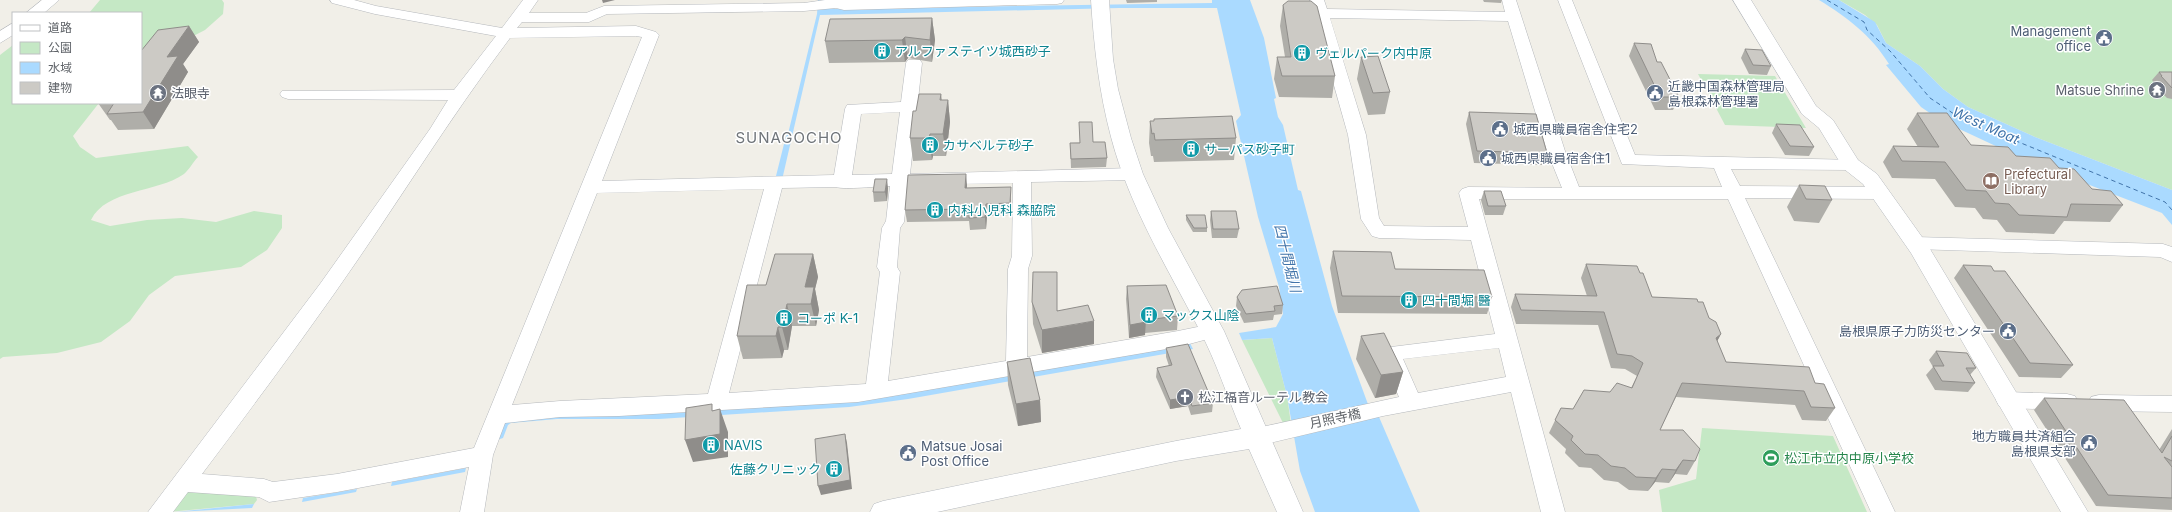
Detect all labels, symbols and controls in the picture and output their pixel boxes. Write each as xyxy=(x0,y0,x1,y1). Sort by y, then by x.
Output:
legend xyxy=(12,12,142,104)
text: 道路 xyxy=(48,20,72,35)
place label: Management office xyxy=(2011,23,2091,54)
public building icon: Management office xyxy=(2094,28,2114,48)
text: 公園 xyxy=(48,40,72,55)
building icon: アルファステイツ城西砂子 xyxy=(872,41,892,61)
place label: アルファステイツ城西砂子 xyxy=(895,43,1051,59)
building icon: ヴェルパーク内中原 xyxy=(1292,43,1312,63)
place label: ヴェルパーク内中原 xyxy=(1315,45,1432,61)
text: 水域 xyxy=(48,60,72,75)
place label: 近畿中国森林管理局 島根森林管理署 xyxy=(1668,78,1785,109)
text: 建物 xyxy=(48,80,72,95)
temple icon: Matsue Shrine xyxy=(2147,80,2167,100)
place label: Matsue Shrine xyxy=(2056,82,2144,98)
temple icon: 法眼寺 xyxy=(148,83,168,103)
public building icon: 近畿中国森林管理局 島根森林管理署 xyxy=(1645,83,1665,103)
place label: 法眼寺 xyxy=(171,85,210,101)
water label: West Moat xyxy=(1950,103,2022,147)
public building icon: 城西県職員宿舎住宅2 xyxy=(1490,119,1510,139)
place label: 城西県職員宿舎住宅2 xyxy=(1513,121,1638,137)
district label: SUNAGOCHO xyxy=(735,128,843,147)
building icon: カサベルテ砂子 xyxy=(920,135,940,155)
place label: カサベルテ砂子 xyxy=(943,137,1034,153)
building icon: サーパス砂子町 xyxy=(1181,139,1201,159)
place label: サーパス砂子町 xyxy=(1204,141,1295,157)
public building icon: 城西県職員宿舎住1 xyxy=(1478,148,1498,168)
place label: 城西県職員宿舎住1 xyxy=(1501,150,1610,166)
place label: Prefectural Library xyxy=(2004,166,2071,197)
library icon: Prefectural Library xyxy=(1981,171,2001,191)
building icon: 内科小児科 森脇院 xyxy=(925,200,945,220)
place label: 内科小児科 森脇院 xyxy=(948,202,1056,218)
water label: 四十間堀川 xyxy=(1271,222,1305,296)
building icon: 四十間堀 醫 xyxy=(1399,290,1419,310)
place label: 四十間堀 醫 xyxy=(1422,292,1491,308)
building icon: マックス山陰 xyxy=(1139,305,1159,325)
place label: マックス山陰 xyxy=(1162,307,1240,323)
building icon: コーポ K-1 xyxy=(774,308,794,328)
place label: コーポ K-1 xyxy=(797,310,858,326)
public building icon: 島根県原子力防災センター xyxy=(1998,321,2018,341)
place label: 島根県原子力防災センター xyxy=(1839,323,1995,339)
church icon: 松江福音ルーテル教会 xyxy=(1175,387,1195,407)
place label: 松江福音ルーテル教会 xyxy=(1198,389,1328,405)
street label: 月照寺橋 xyxy=(1308,405,1362,431)
place label: 地方職員共済組合 島根県支部 xyxy=(1972,428,2076,459)
public building icon: 地方職員共済組合 島根県支部 xyxy=(2079,433,2099,453)
building icon: NAVIS xyxy=(701,435,721,455)
place label: NAVIS xyxy=(724,437,763,453)
place label: Matsue Josai Post Office xyxy=(921,438,1002,469)
public building icon: Matsue Josai Post Office xyxy=(898,443,918,463)
sports icon: 松江市立内中原小学校 xyxy=(1761,448,1781,468)
place label: 松江市立内中原小学校 xyxy=(1784,450,1914,466)
building icon: 佐藤クリニック xyxy=(824,459,844,479)
place label: 佐藤クリニック xyxy=(730,461,821,477)

